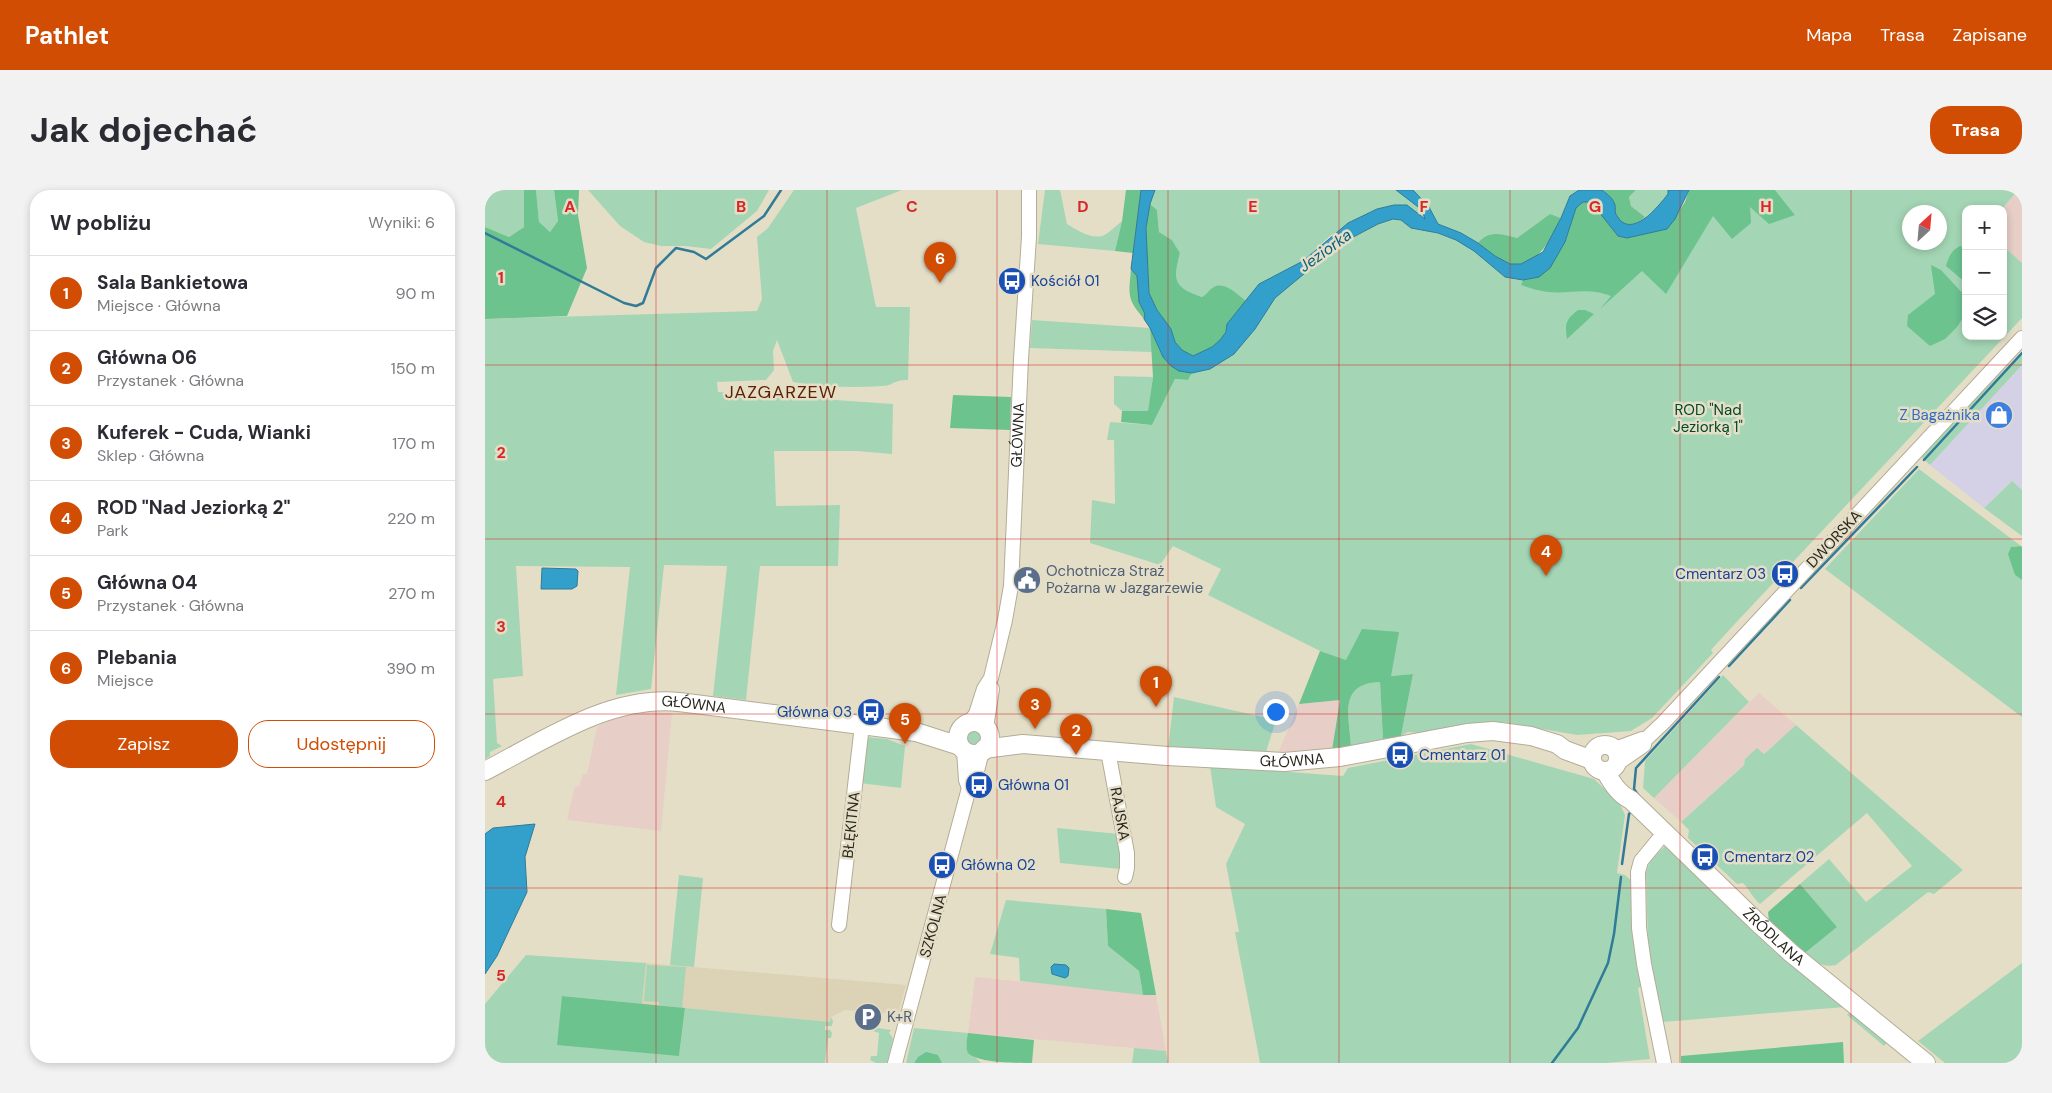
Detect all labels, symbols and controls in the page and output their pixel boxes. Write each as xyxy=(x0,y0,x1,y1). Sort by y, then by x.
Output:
text: Pathlet xyxy=(25,20,109,51)
text: Mapa xyxy=(1806,23,1852,47)
text: Trasa xyxy=(1880,23,1924,47)
text: Zapisane xyxy=(1952,23,2027,47)
button: Trasa xyxy=(1930,106,2022,154)
text: Jak dojechać xyxy=(30,107,257,153)
text: A xyxy=(564,196,576,217)
text: B xyxy=(736,196,746,217)
text: C xyxy=(906,196,918,217)
text: D xyxy=(1077,196,1089,217)
text: E xyxy=(1248,196,1258,217)
text: F xyxy=(1420,196,1429,217)
text: G xyxy=(1589,196,1601,217)
text: H xyxy=(1760,196,1772,217)
north arrow xyxy=(1902,205,1947,250)
map controls xyxy=(1962,205,2007,340)
button: + xyxy=(1962,205,2007,250)
text: W pobliżu xyxy=(50,209,151,237)
text: Wyniki: 6 xyxy=(368,212,435,233)
water label: Jeziorka xyxy=(1295,224,1356,277)
pin: 6 xyxy=(924,242,956,283)
button: − xyxy=(1962,250,2007,295)
bus stop icon: Kościół 01 xyxy=(997,266,1027,296)
text: 1 xyxy=(498,267,504,288)
text: Sala Bankietowa xyxy=(97,270,248,295)
place label: Kościół 01 xyxy=(1031,271,1099,291)
text: 1 xyxy=(63,283,69,304)
text: 90 m xyxy=(395,283,435,304)
text: Miejsce · Główna xyxy=(97,295,221,316)
button: layers xyxy=(1962,295,2007,340)
text: Główna 06 xyxy=(97,345,197,370)
text: 2 xyxy=(61,358,71,379)
text: 150 m xyxy=(391,358,435,379)
text: Przystanek · Główna xyxy=(97,370,244,391)
district label: JAZGARZEW xyxy=(725,380,837,404)
park label: ROD "Nad Jeziorką 1" xyxy=(1673,400,1743,437)
shop icon: Z Bagażnika xyxy=(1984,400,2014,430)
street label: GŁÓWNA xyxy=(1006,402,1029,468)
place label: Z Bagażnika xyxy=(1899,405,1980,425)
text: Kuferek - Cuda, Wianki xyxy=(97,420,311,445)
text: 3 xyxy=(61,433,71,454)
text: 170 m xyxy=(392,433,435,454)
text: 2 xyxy=(496,442,506,463)
text: Sklep · Główna xyxy=(97,445,204,466)
text: ROD "Nad Jeziorką 2" xyxy=(97,495,290,520)
street label: DWORSKA xyxy=(1802,506,1866,572)
text: 4 xyxy=(61,508,71,529)
text: 220 m xyxy=(387,508,435,529)
text: Park xyxy=(97,520,129,541)
pin: 4 xyxy=(1530,535,1562,576)
bus stop icon: Cmentarz 03 xyxy=(1770,559,1800,589)
place label: Ochotnicza Straż Pożarna w Jazgarzewie xyxy=(1046,561,1203,598)
place label: Cmentarz 03 xyxy=(1675,564,1766,584)
public building icon: Ochotnicza Straż Pożarna w Jazgarzewie xyxy=(1012,565,1042,595)
text: Główna 04 xyxy=(97,570,197,595)
text: 5 xyxy=(61,583,71,604)
text: 270 m xyxy=(388,583,435,604)
text: Przystanek · Główna xyxy=(97,595,244,616)
text: 3 xyxy=(496,616,506,637)
text: Plebania xyxy=(97,645,177,670)
text: 6 xyxy=(61,658,71,679)
text: 390 m xyxy=(387,658,435,679)
pin: 1 xyxy=(1140,666,1172,707)
text: Miejsce xyxy=(97,670,154,691)
pin: 3 xyxy=(1019,688,1051,729)
street label: GŁÓWNA xyxy=(661,691,727,718)
bus stop icon: Główna 03 xyxy=(856,697,886,727)
your location xyxy=(1263,699,1289,725)
place label: Główna 03 xyxy=(777,702,852,722)
pin: 5 xyxy=(889,703,921,744)
pin: 2 xyxy=(1060,714,1092,755)
button: Zapisz xyxy=(50,720,238,768)
button: Udostępnij xyxy=(248,720,435,768)
bus stop icon: Cmentarz 01 xyxy=(1385,740,1415,770)
place label: Cmentarz 01 xyxy=(1419,745,1506,765)
street label: GŁÓWNA xyxy=(1259,748,1325,772)
bus stop icon: Główna 01 xyxy=(964,770,994,800)
place label: Główna 01 xyxy=(998,775,1069,795)
street label: RAJSKA xyxy=(1105,786,1135,842)
text: 4 xyxy=(496,791,506,812)
street label: BŁĘKITNA xyxy=(838,791,864,859)
bus stop icon: Cmentarz 02 xyxy=(1690,842,1720,872)
place label: Cmentarz 02 xyxy=(1724,847,1814,867)
bus stop icon: Główna 02 xyxy=(927,850,957,880)
place label: Główna 02 xyxy=(961,855,1036,875)
street label: SZKOLNA xyxy=(915,892,951,960)
street label: ŹRÓDLANA xyxy=(1738,904,1809,970)
text: 5 xyxy=(496,965,506,986)
parking icon: K+R xyxy=(853,1002,883,1032)
place label: K+R xyxy=(887,1007,912,1027)

